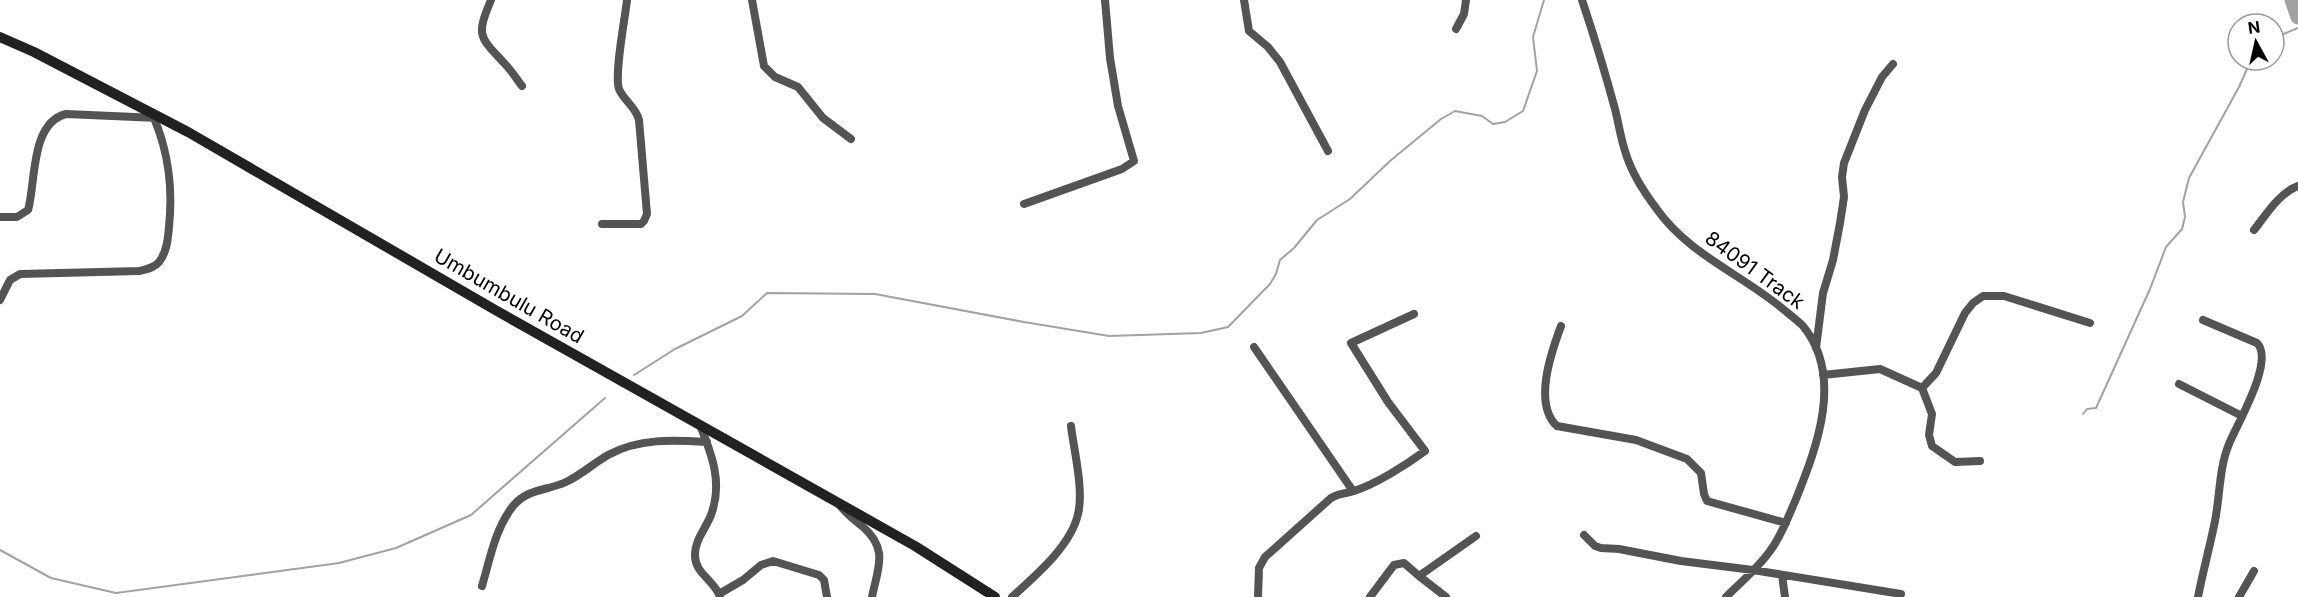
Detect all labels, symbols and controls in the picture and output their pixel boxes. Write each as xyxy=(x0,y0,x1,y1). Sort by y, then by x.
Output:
north arrow xyxy=(2226,12,2286,72)
text: N xyxy=(2246,16,2261,38)
street label: 84091 Track xyxy=(1701,226,1809,314)
street label: Umbumbulu Road xyxy=(430,243,588,349)

